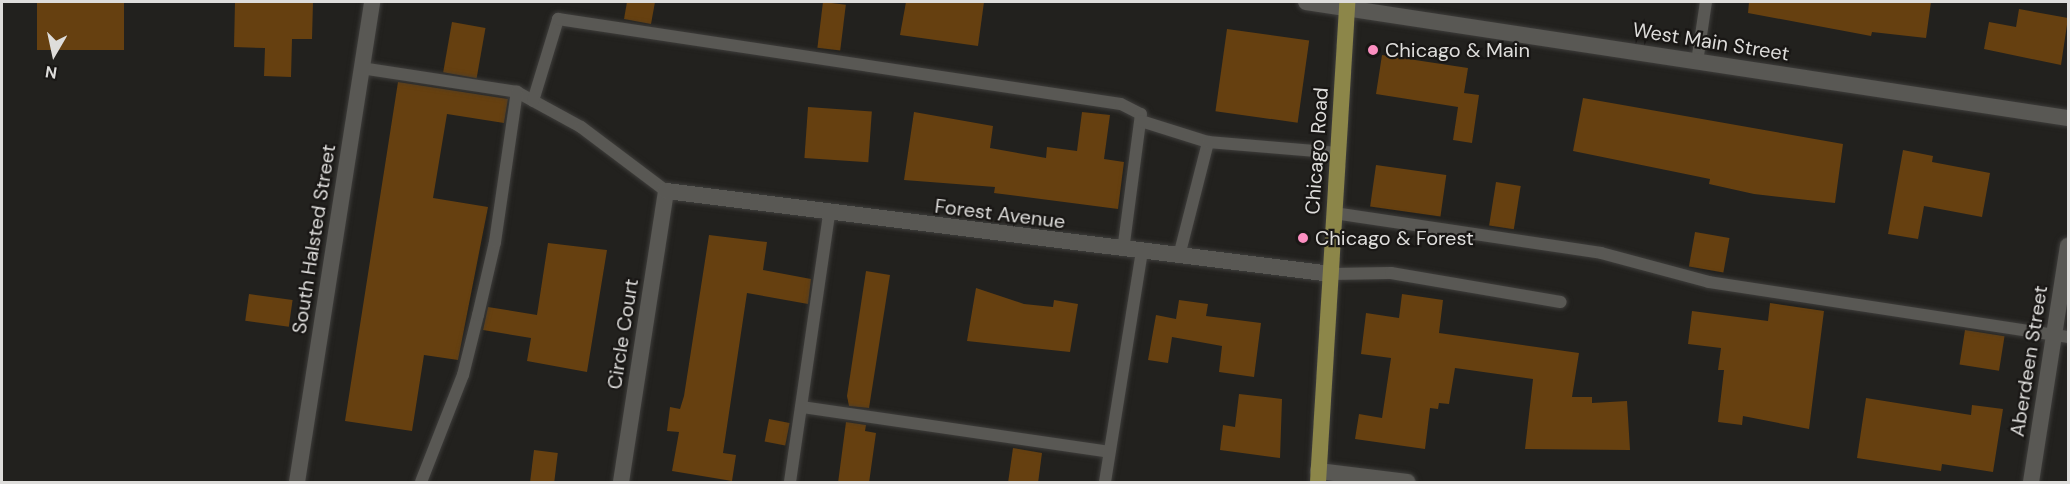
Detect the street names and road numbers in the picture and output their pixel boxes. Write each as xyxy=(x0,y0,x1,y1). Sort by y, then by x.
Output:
street label: West Main Street xyxy=(1631,18,1791,66)
street label: Chicago Road xyxy=(1301,87,1333,215)
street label: South Halsted Street xyxy=(287,143,341,335)
street label: Forest Avenue xyxy=(933,194,1067,234)
street label: Circle Court xyxy=(602,277,644,391)
street label: Aberdeen Street xyxy=(2005,284,2053,438)

